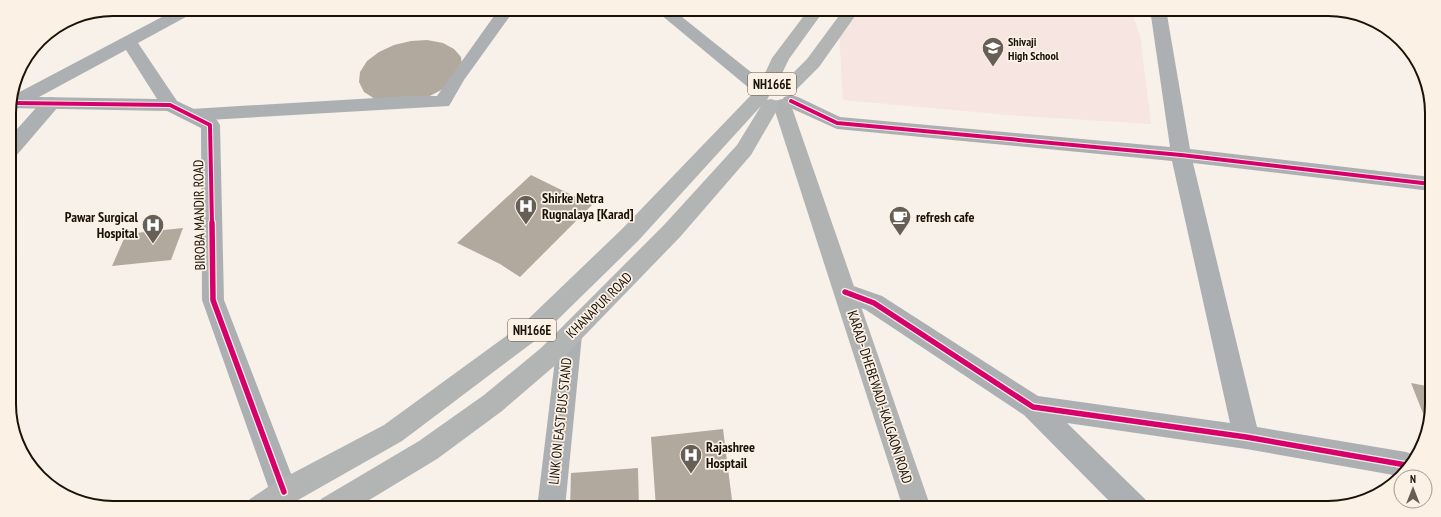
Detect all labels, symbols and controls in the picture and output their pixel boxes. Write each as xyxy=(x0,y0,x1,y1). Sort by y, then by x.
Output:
place label: Shivaji High School xyxy=(1008,34,1059,63)
school or university icon: Shivaji High School xyxy=(980,35,1006,68)
road number: NH166E xyxy=(748,73,796,95)
street label: BIROBA MANDIR ROAD xyxy=(189,160,209,270)
place label: Shirke Netra Rugnalaya [Karad] xyxy=(542,189,634,223)
hospital icon: Shirke Netra Rugnalaya [Karad] xyxy=(513,193,539,226)
cafe icon: refresh cafe xyxy=(887,204,913,237)
place label: Pawar Surgical Hospital xyxy=(65,208,139,242)
place label: refresh cafe xyxy=(916,208,974,226)
hospital icon: Pawar Surgical Hospital xyxy=(140,212,166,245)
street label: KHANAPUR ROAD xyxy=(562,268,636,342)
street label: KARAD- DHEBEWADI-KALGAON ROAD xyxy=(844,308,916,486)
road number: NH166E xyxy=(508,319,556,341)
street label: LINK ON EAST BUS STAND xyxy=(544,357,576,485)
place label: Rajashree Hosptail xyxy=(706,438,755,472)
hospital icon: Rajashree Hosptail xyxy=(678,442,704,475)
north arrow xyxy=(1393,469,1433,509)
text: N xyxy=(1410,472,1416,486)

